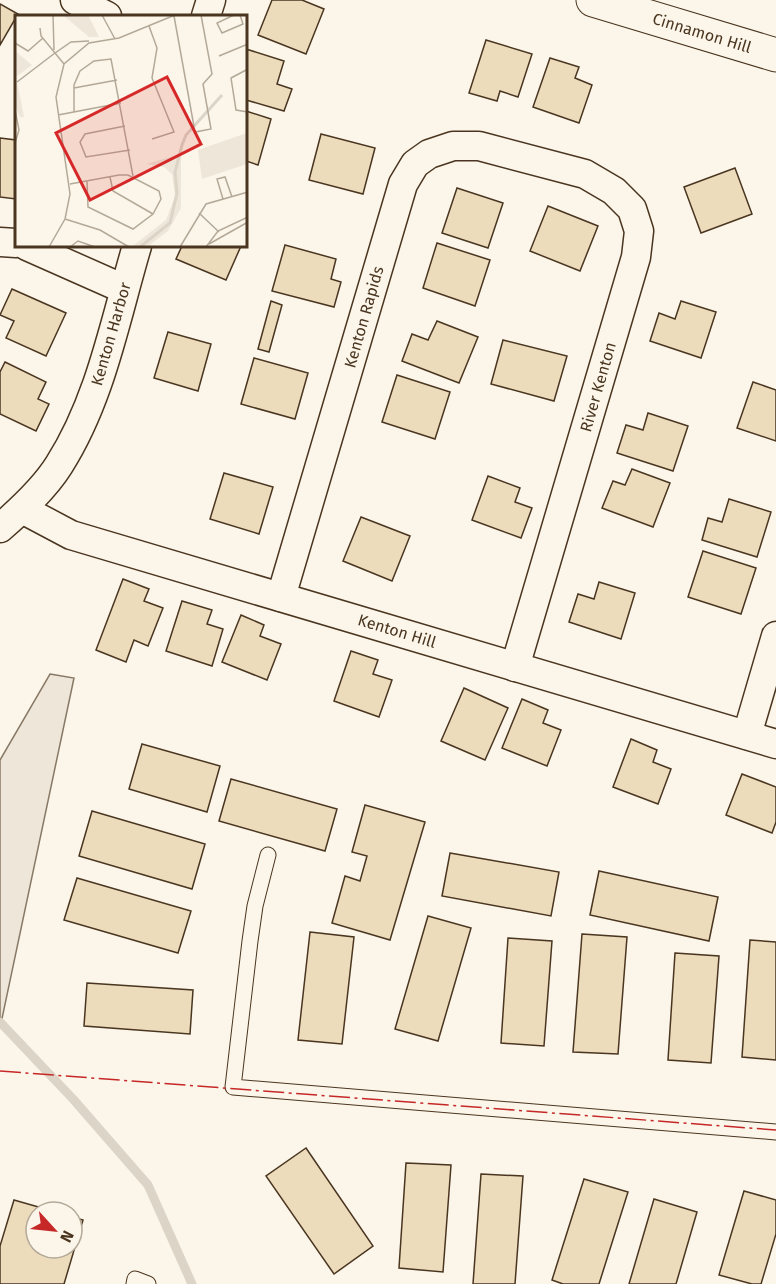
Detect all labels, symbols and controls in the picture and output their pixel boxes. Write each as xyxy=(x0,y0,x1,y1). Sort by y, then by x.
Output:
street label: Cinnamon Hill xyxy=(650,9,754,57)
inset map xyxy=(15,15,248,248)
street label: Kenton Rapids xyxy=(340,264,388,370)
street label: Kenton Harbor xyxy=(87,279,135,388)
street label: River Kenton xyxy=(576,340,620,434)
street label: Kenton Hill xyxy=(356,610,439,652)
north arrow xyxy=(24,1200,84,1260)
text: N xyxy=(56,1228,78,1246)

